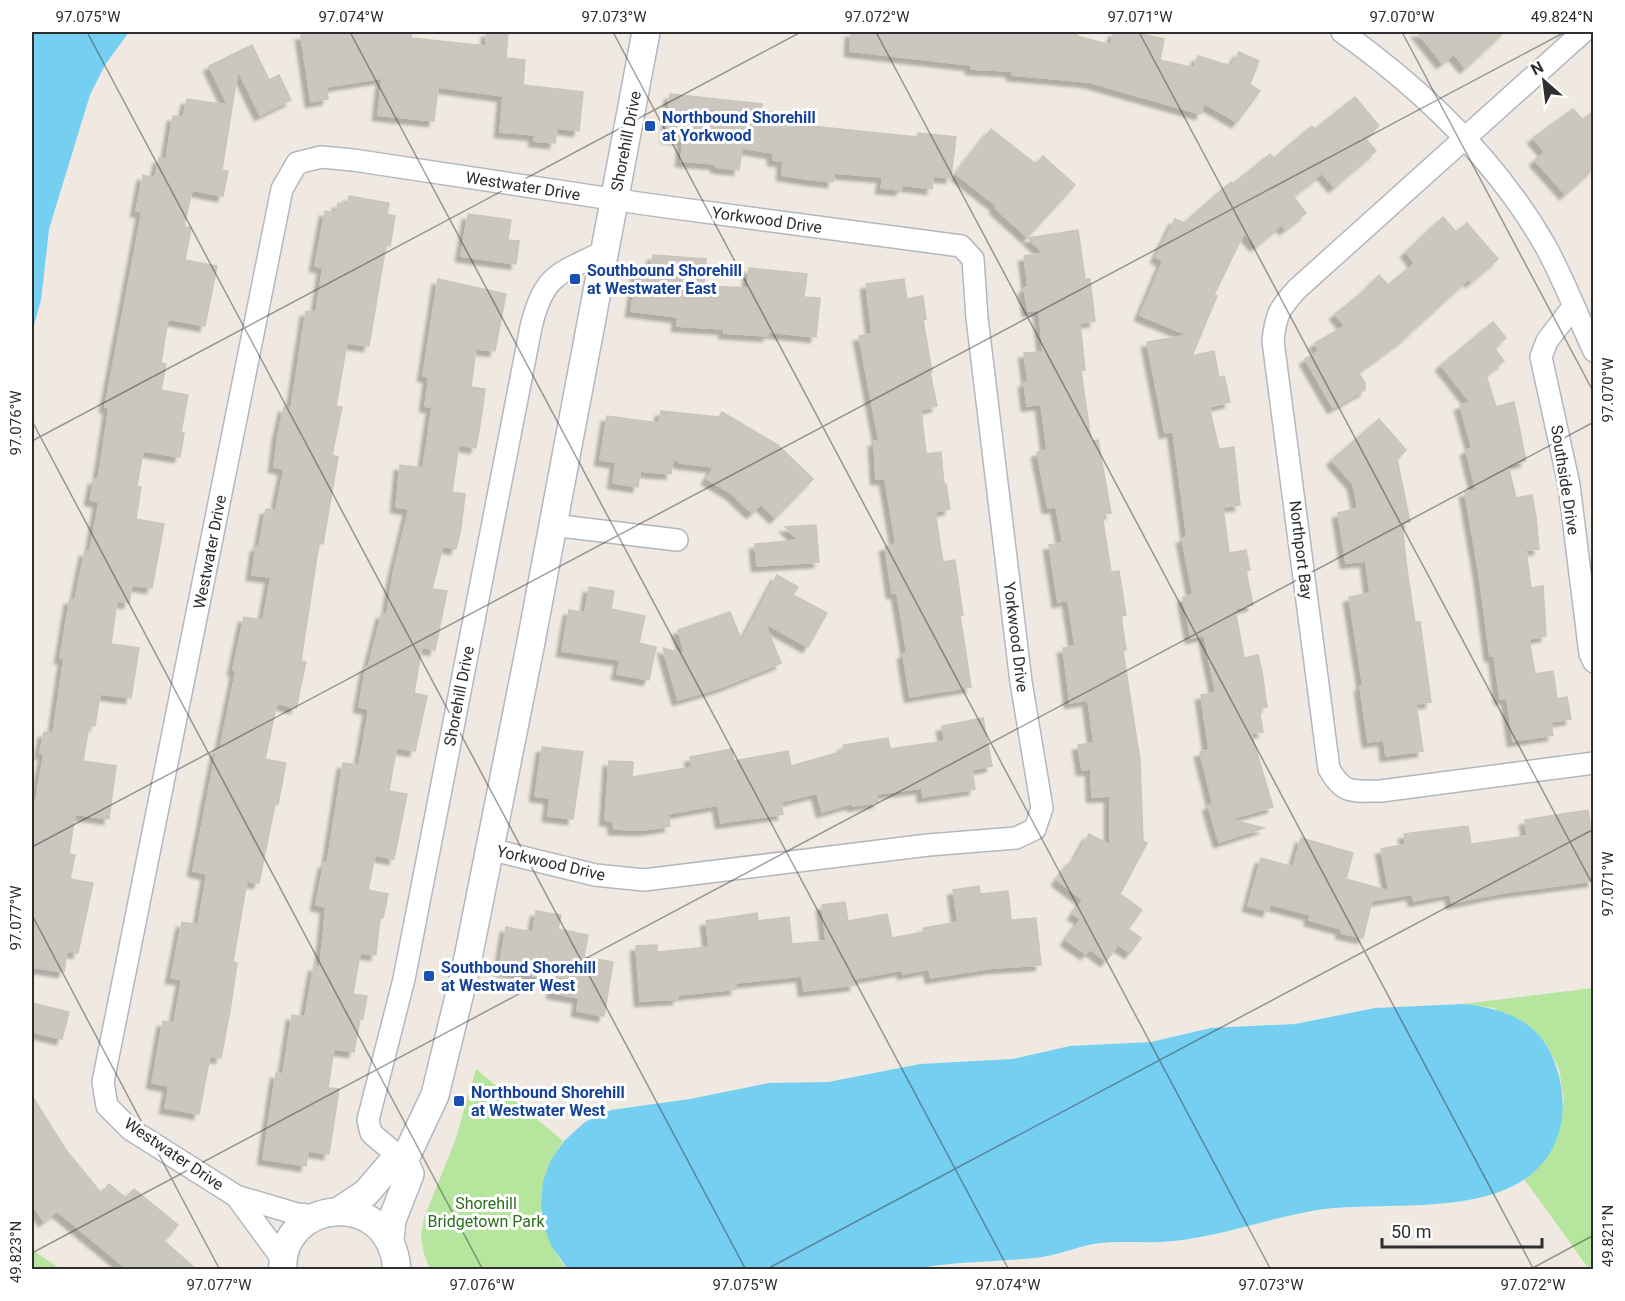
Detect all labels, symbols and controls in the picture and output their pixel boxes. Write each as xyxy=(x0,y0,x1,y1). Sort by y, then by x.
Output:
text: 97.075°W xyxy=(55,8,121,26)
text: 97.074°W xyxy=(318,8,384,26)
text: 97.073°W xyxy=(581,8,647,26)
text: 97.072°W xyxy=(844,8,910,26)
text: 97.071°W xyxy=(1107,8,1173,26)
text: 97.070°W xyxy=(1369,8,1435,26)
text: 49.824°N xyxy=(1531,8,1593,26)
north arrow xyxy=(1514,51,1574,111)
text: N xyxy=(1528,57,1547,79)
street label: Shorehill Drive xyxy=(607,89,645,193)
place label: Northbound Shorehill at Yorkwood xyxy=(662,108,816,145)
marker: Northbound Shorehill at Yorkwood xyxy=(643,119,657,133)
street label: Westwater Drive xyxy=(464,168,582,204)
street label: Yorkwood Drive xyxy=(711,203,823,237)
place label: Southbound Shorehill at Westwater East xyxy=(587,261,742,298)
marker: Southbound Shorehill at Westwater East xyxy=(568,272,582,286)
text: 97.070°W xyxy=(1599,357,1617,423)
text: 97.076°W xyxy=(7,390,25,456)
street label: Southside Drive xyxy=(1547,424,1583,536)
street label: Westwater Drive xyxy=(190,493,230,611)
street label: Northport Bay xyxy=(1285,499,1317,601)
street label: Yorkwood Drive xyxy=(1000,581,1032,693)
street label: Shorehill Drive xyxy=(440,644,478,748)
street label: Yorkwood Drive xyxy=(495,841,607,885)
text: 97.071°W xyxy=(1599,851,1617,917)
text: 97.077°W xyxy=(7,885,25,951)
place label: Southbound Shorehill at Westwater West xyxy=(441,958,596,995)
marker: Southbound Shorehill at Westwater West xyxy=(422,969,436,983)
place label: Northbound Shorehill at Westwater West xyxy=(471,1083,625,1120)
marker: Northbound Shorehill at Westwater West xyxy=(452,1094,466,1108)
street label: Westwater Drive xyxy=(121,1114,227,1194)
park label: Shorehill Bridgetown Park xyxy=(427,1194,545,1231)
text: 49.821°N xyxy=(1599,1205,1617,1267)
scale bar xyxy=(1382,1211,1542,1249)
text: 49.823°N xyxy=(7,1221,25,1283)
text: 50 m xyxy=(1391,1221,1431,1242)
text: 97.077°W xyxy=(186,1276,252,1294)
text: 97.076°W xyxy=(449,1276,515,1294)
text: 97.075°W xyxy=(712,1276,778,1294)
text: 97.074°W xyxy=(975,1276,1041,1294)
text: 97.073°W xyxy=(1238,1276,1304,1294)
text: 97.072°W xyxy=(1500,1276,1566,1294)

